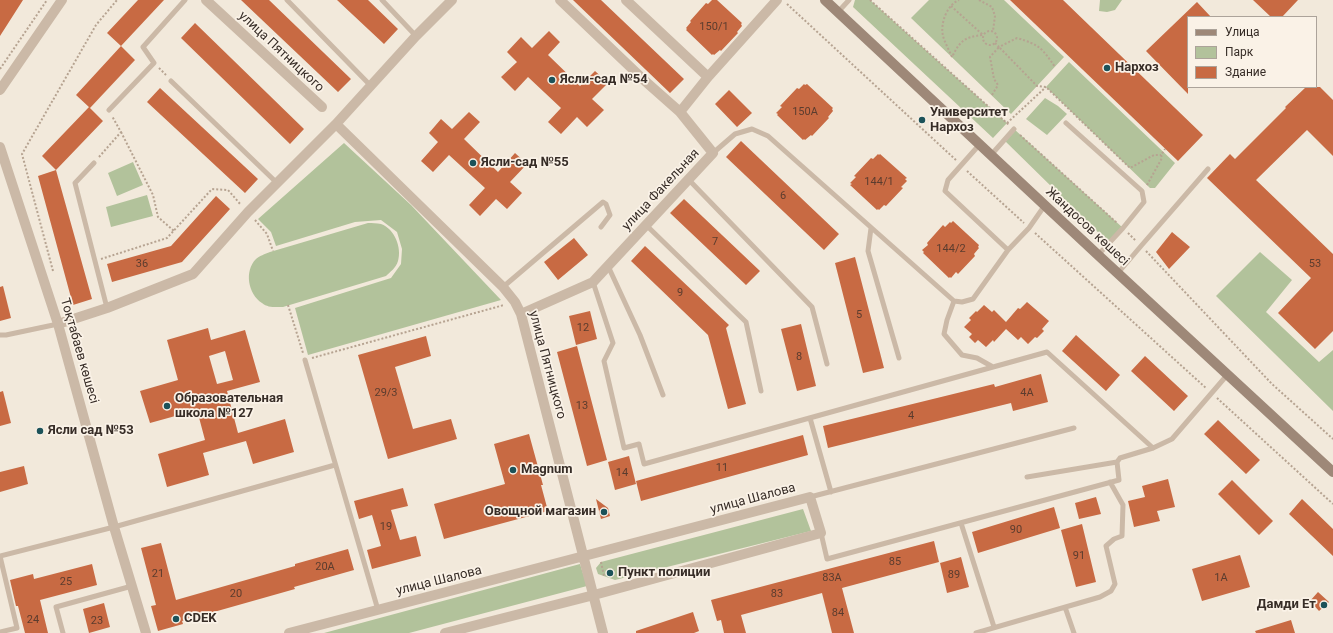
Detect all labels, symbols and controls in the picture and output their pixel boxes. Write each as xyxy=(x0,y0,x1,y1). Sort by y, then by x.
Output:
street label: улица Пятницкого xyxy=(235,8,327,96)
legend xyxy=(1187,16,1317,88)
house number: 150/1 xyxy=(699,20,729,34)
text: Улица xyxy=(1225,25,1260,39)
text: Парк xyxy=(1225,45,1253,59)
place label: Нархоз xyxy=(1115,60,1159,76)
marker: Нархоз xyxy=(1102,63,1112,73)
text: Здание xyxy=(1225,65,1266,79)
place label: Ясли-сад №54 xyxy=(560,72,648,88)
marker: Ясли-сад №54 xyxy=(547,75,557,85)
house number: 150A xyxy=(792,105,818,119)
place label: Университет Нархоз xyxy=(930,105,1008,136)
marker: Университет Нархоз xyxy=(917,115,927,125)
street label: улица Факельная xyxy=(619,146,703,234)
place label: Ясли-сад №55 xyxy=(481,155,569,171)
marker: Ясли-сад №55 xyxy=(468,158,478,168)
house number: 144/1 xyxy=(864,175,894,189)
street label: Жандосов көшесі xyxy=(1042,184,1132,270)
house number: 6 xyxy=(780,189,786,203)
house number: 7 xyxy=(712,235,718,249)
house number: 144/2 xyxy=(936,242,966,256)
house number: 36 xyxy=(136,257,148,271)
house number: 53 xyxy=(1309,257,1321,271)
house number: 9 xyxy=(677,286,683,300)
street label: Тоқтабаев көшесі xyxy=(56,296,102,406)
house number: 5 xyxy=(856,308,862,322)
street label: улица Пятницкого xyxy=(525,309,569,421)
house number: 12 xyxy=(577,321,589,335)
house number: 8 xyxy=(796,350,802,364)
house number: 29/3 xyxy=(374,386,398,400)
house number: 4А xyxy=(1020,386,1034,400)
place label: Образовательная школа №127 xyxy=(175,391,283,422)
house number: 13 xyxy=(576,399,588,413)
marker: Образовательная школа №127 xyxy=(162,401,172,411)
house number: 4 xyxy=(908,409,914,423)
place label: Ясли сад №53 xyxy=(48,423,134,439)
marker: Ясли сад №53 xyxy=(35,426,45,436)
house number: 11 xyxy=(716,461,728,475)
place label: Magnum xyxy=(521,462,573,478)
marker: Magnum xyxy=(508,465,518,475)
house number: 14 xyxy=(616,466,628,480)
street label: улица Шалова xyxy=(709,480,797,518)
place label: Овощной магазин xyxy=(485,504,596,520)
marker: Овощной магазин xyxy=(599,507,609,517)
house number: 19 xyxy=(380,520,392,534)
house number: 90 xyxy=(1010,523,1022,537)
house number: 91 xyxy=(1073,549,1085,563)
house number: 85 xyxy=(889,555,901,569)
house number: 20А xyxy=(315,560,335,574)
street label: улица Шалова xyxy=(395,563,483,599)
place label: Пункт полиции xyxy=(618,565,710,581)
house number: 21 xyxy=(152,567,164,581)
marker: Пункт полиции xyxy=(605,568,615,578)
house number: 89 xyxy=(948,568,960,582)
house number: 83А xyxy=(822,571,842,585)
house number: 1А xyxy=(1214,571,1228,585)
house number: 25 xyxy=(60,575,72,589)
house number: 20 xyxy=(230,587,242,601)
house number: 83 xyxy=(771,587,783,601)
place label: Дамди Ет xyxy=(1257,597,1316,613)
marker: Дамди Ет xyxy=(1319,600,1329,610)
house number: 84 xyxy=(832,606,844,620)
place label: CDEK xyxy=(184,611,217,627)
house number: 24 xyxy=(27,613,39,627)
house number: 23 xyxy=(91,614,103,628)
marker: CDEK xyxy=(171,614,181,624)

